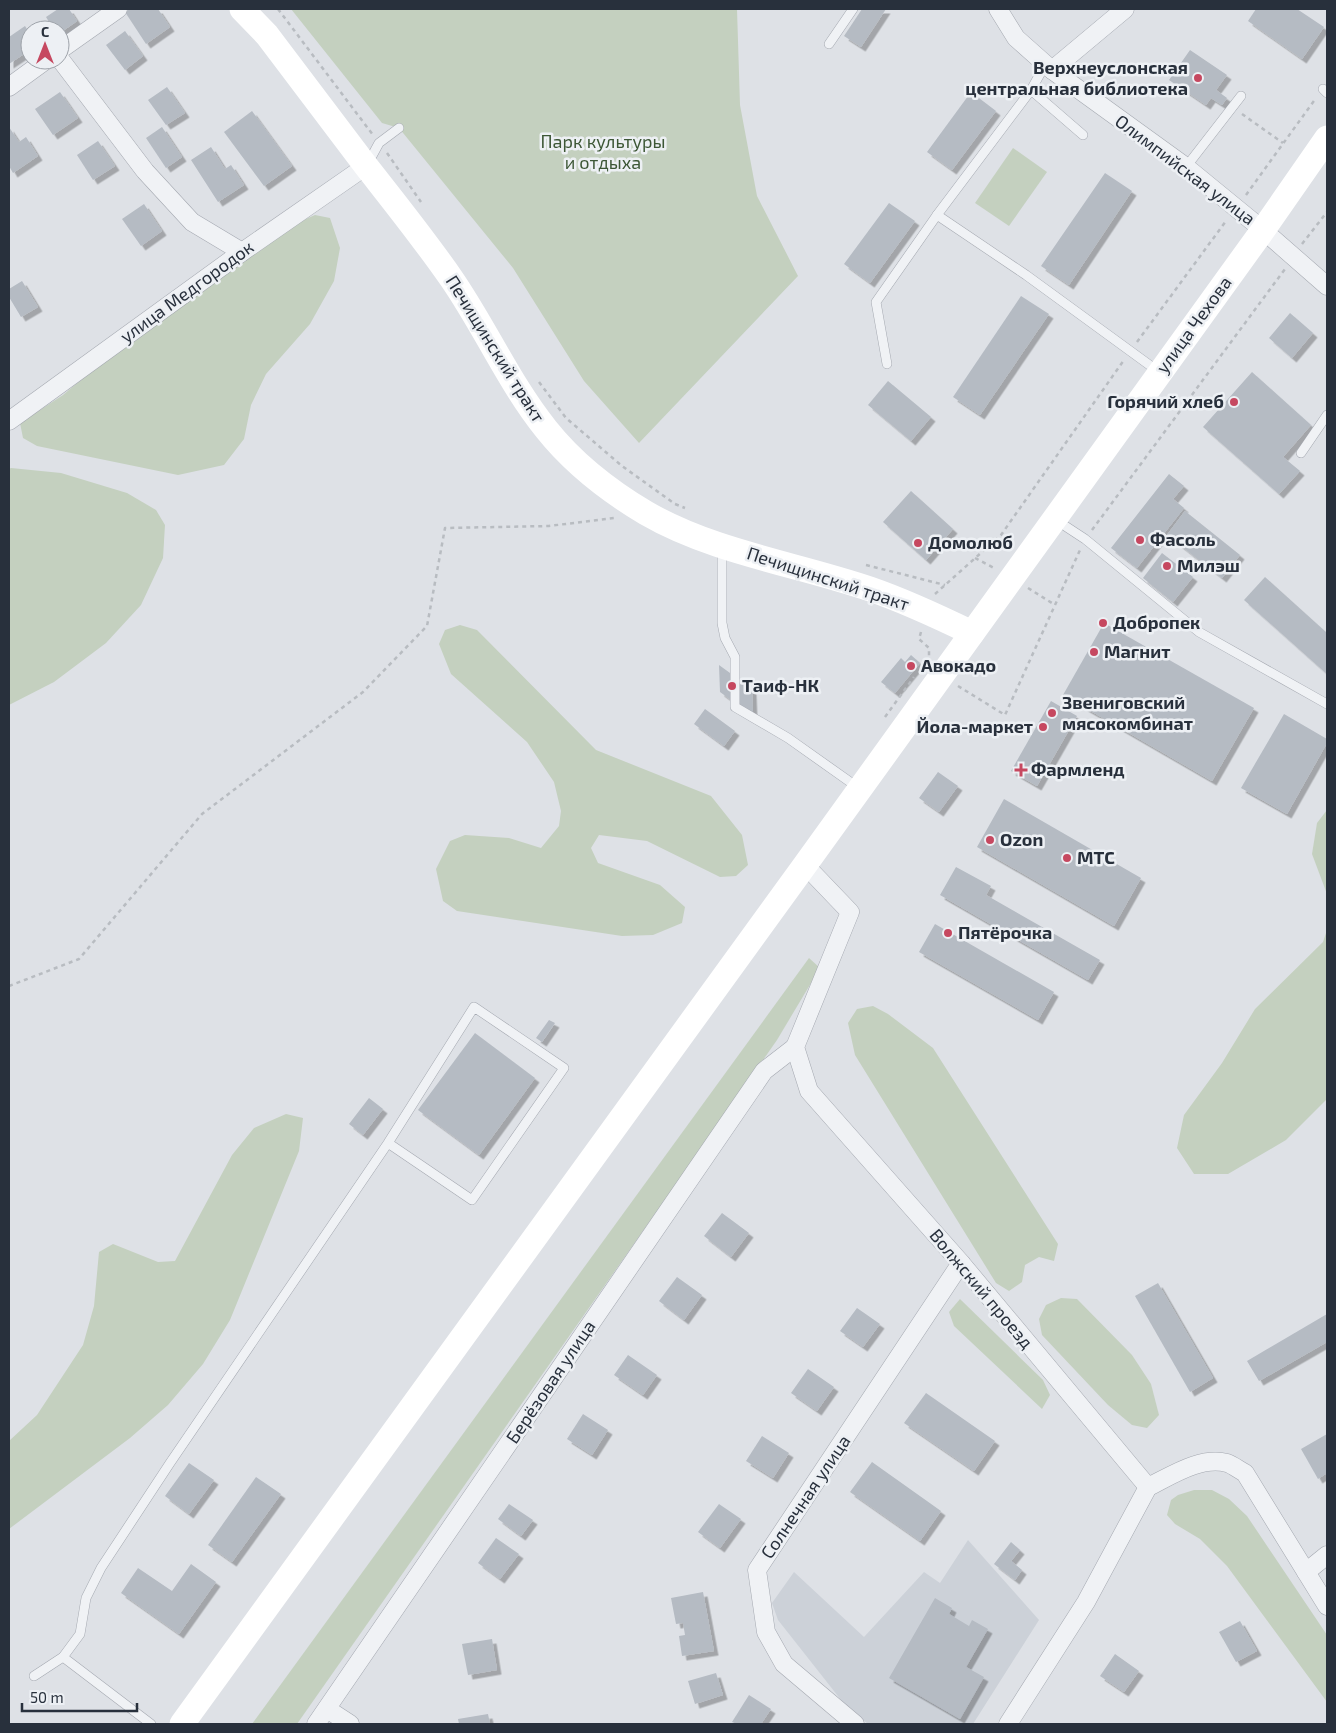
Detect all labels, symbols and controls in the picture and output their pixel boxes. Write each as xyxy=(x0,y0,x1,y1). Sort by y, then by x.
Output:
north arrow xyxy=(20,20,70,70)
text: С xyxy=(41,23,49,40)
place label: Верхнеуслонская центральная библиотека xyxy=(965,56,1188,99)
marker: Верхнеуслонская центральная библиотека xyxy=(1192,72,1204,84)
street label: Олимпийская улица xyxy=(1111,109,1260,229)
park label: Парк культуры и отдыха xyxy=(541,130,665,173)
street label: улица Медгородок xyxy=(115,235,258,347)
street label: Печищинский тракт xyxy=(442,271,550,426)
street label: улица Чехова xyxy=(1151,272,1236,377)
place label: Горячий хлеб xyxy=(1107,390,1224,412)
marker: Горячий хлеб xyxy=(1228,396,1240,408)
place label: Фасоль xyxy=(1150,528,1216,550)
place label: Домолюб xyxy=(928,531,1013,553)
marker: Фасоль xyxy=(1134,534,1146,546)
marker: Домолюб xyxy=(912,537,924,549)
street label: Печищинский тракт xyxy=(744,541,912,615)
place label: Милэш xyxy=(1177,554,1240,576)
marker: Милэш xyxy=(1161,560,1173,572)
place label: Добропек xyxy=(1113,611,1200,633)
marker: Добропек xyxy=(1097,617,1109,629)
place label: Магнит xyxy=(1104,640,1170,662)
marker: Магнит xyxy=(1088,646,1100,658)
place label: Авокадо xyxy=(921,654,996,676)
marker: Авокадо xyxy=(905,660,917,672)
place label: Таиф-НК xyxy=(742,674,820,696)
marker: Таиф-НК xyxy=(726,680,738,692)
place label: Звениговский мясокомбинат xyxy=(1062,691,1193,734)
marker: Звениговский мясокомбинат xyxy=(1046,707,1058,719)
place label: Йола-маркет xyxy=(917,715,1033,737)
marker: Йола-маркет xyxy=(1037,721,1049,733)
place label: Фармленд xyxy=(1031,758,1125,780)
marker: Фармленд xyxy=(1015,764,1027,776)
place label: Ozon xyxy=(1000,828,1043,850)
marker: Ozon xyxy=(984,834,996,846)
place label: МТС xyxy=(1077,846,1115,868)
marker: МТС xyxy=(1061,852,1073,864)
place label: Пятёрочка xyxy=(958,921,1052,943)
marker: Пятёрочка xyxy=(942,927,954,939)
street label: Волжский проезд xyxy=(925,1224,1038,1353)
street label: Берёзовая улица xyxy=(501,1316,600,1447)
street label: Солнечная улица xyxy=(756,1430,855,1563)
scale bar xyxy=(22,1680,138,1712)
text: 50 m xyxy=(30,1688,64,1706)

